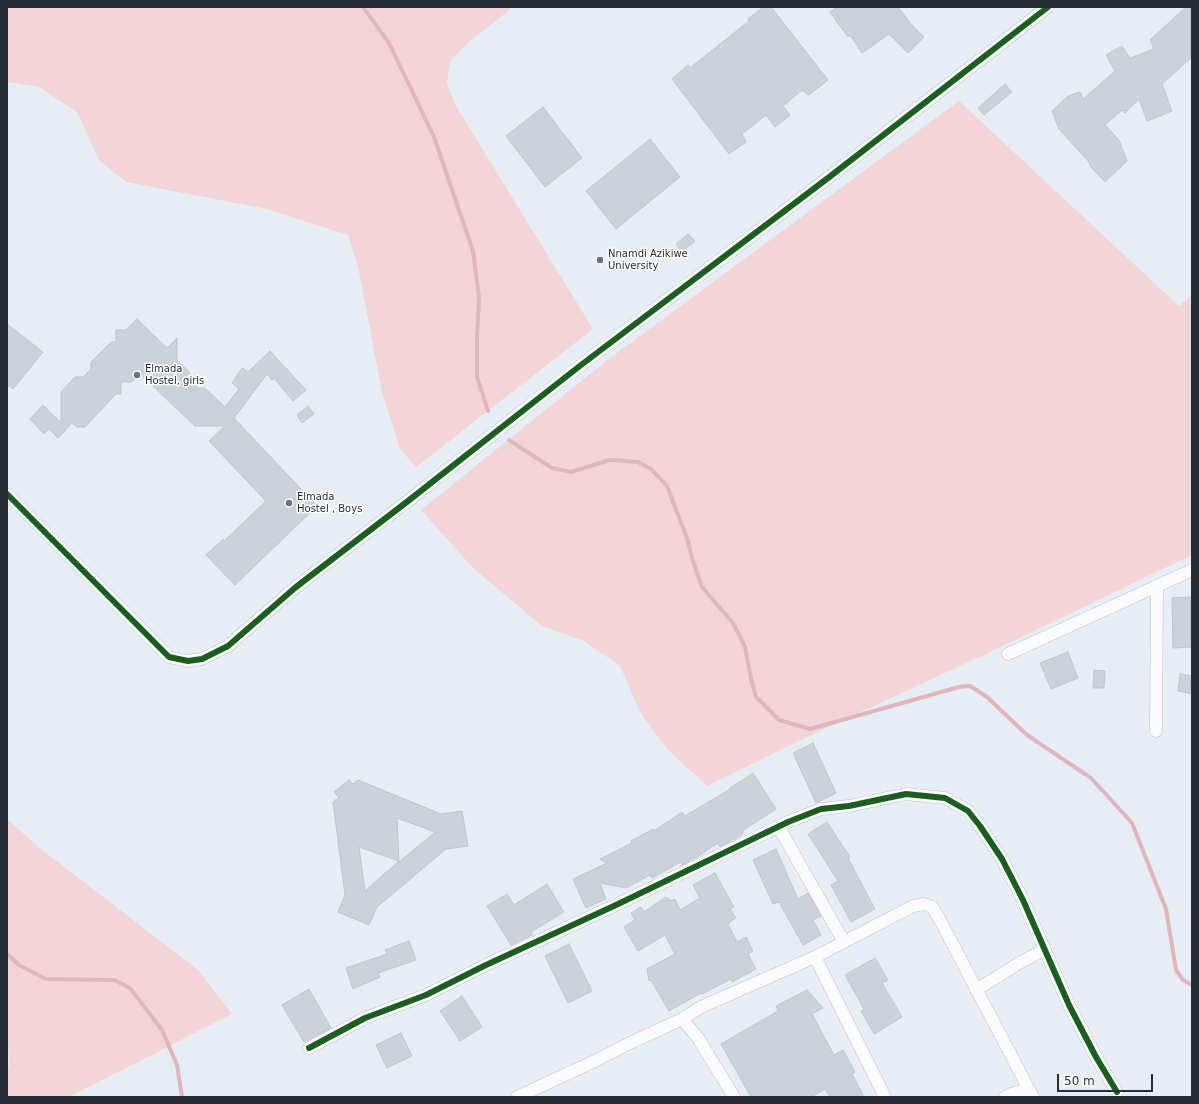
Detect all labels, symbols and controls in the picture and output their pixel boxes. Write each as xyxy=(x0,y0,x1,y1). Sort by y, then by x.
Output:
place label: Nnamdi Azikiwe University xyxy=(608,248,688,272)
marker: Nnamdi Azikiwe University xyxy=(595,255,605,265)
place label: Elmada Hostel, girls xyxy=(145,363,204,386)
marker: Elmada Hostel, girls xyxy=(132,370,142,380)
place label: Elmada Hostel , Boys xyxy=(297,491,362,514)
marker: Elmada Hostel , Boys xyxy=(284,498,294,508)
scale bar xyxy=(1059,1066,1155,1092)
text: 50 m xyxy=(1064,1074,1095,1088)

